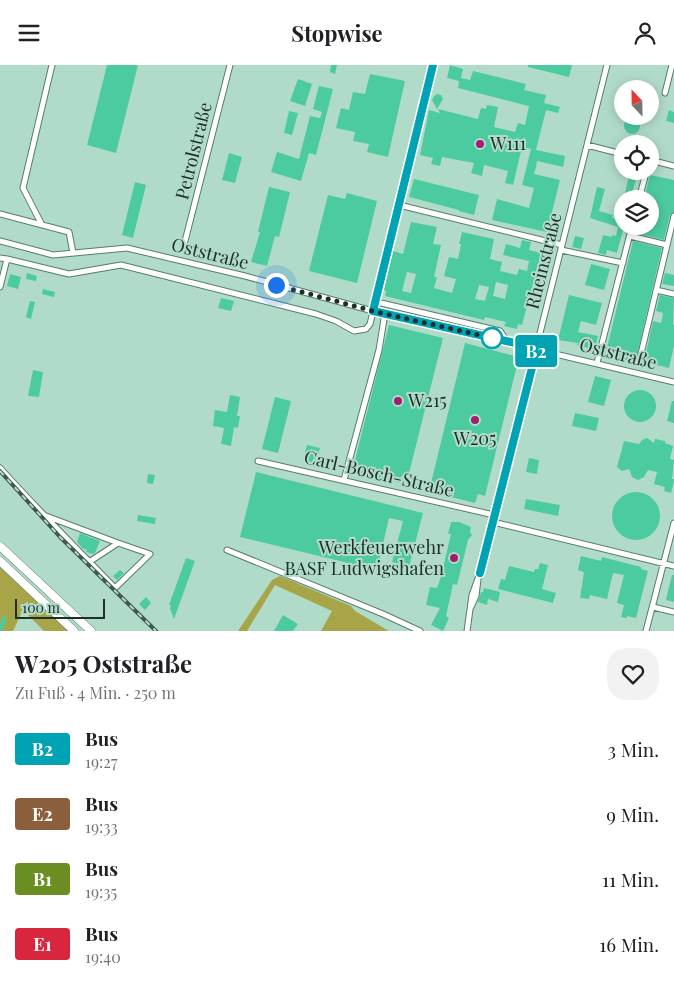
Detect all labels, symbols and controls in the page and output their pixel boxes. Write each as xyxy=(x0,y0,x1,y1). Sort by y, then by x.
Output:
text: Stopwise xyxy=(291,18,383,48)
icon: menu xyxy=(15,19,43,47)
icon: person xyxy=(631,19,659,47)
north arrow xyxy=(614,80,659,125)
map controls xyxy=(614,80,659,235)
street label: Petrolstraße xyxy=(169,100,217,202)
place label: W111 xyxy=(489,131,527,155)
button: locate xyxy=(614,135,659,180)
marker: W111 xyxy=(474,138,486,150)
button: layers xyxy=(614,190,659,235)
street label: Rheinstraße xyxy=(519,210,567,311)
street label: Oststraße xyxy=(169,232,251,274)
your location xyxy=(264,273,289,298)
unlabelled marker xyxy=(481,327,503,349)
street label: Oststraße xyxy=(577,332,659,374)
line badge: B2 xyxy=(514,335,558,367)
text: B2 xyxy=(525,339,547,363)
place label: W215 xyxy=(407,388,447,412)
marker: W215 xyxy=(392,395,404,407)
marker: W205 xyxy=(469,414,481,426)
place label: W205 xyxy=(452,426,497,450)
street label: Carl-Bosch-Straße xyxy=(302,444,456,502)
place label: Werkfeuerwehr BASF Ludwigshafen xyxy=(284,535,444,580)
marker: Werkfeuerwehr BASF Ludwigshafen xyxy=(448,552,460,564)
scale bar xyxy=(15,596,105,619)
text: 100 m xyxy=(22,598,60,617)
text: W205 Oststraße xyxy=(15,647,192,679)
button: heart xyxy=(607,648,659,700)
text: Zu Fuß · 4 Min. · 250 m xyxy=(15,682,176,703)
text: Bus xyxy=(85,725,118,751)
text: 3 Min. xyxy=(607,736,659,762)
text: B2 xyxy=(32,737,53,761)
text: 19:27 xyxy=(85,751,117,772)
text: Bus xyxy=(85,790,118,816)
text: 9 Min. xyxy=(606,801,659,827)
text: E2 xyxy=(32,802,53,826)
text: 19:33 xyxy=(85,816,118,837)
text: Bus xyxy=(85,855,118,881)
text: 11 Min. xyxy=(602,866,659,892)
text: B1 xyxy=(33,867,52,891)
text: 19:35 xyxy=(85,881,117,902)
text: Bus xyxy=(85,920,118,946)
text: 16 Min. xyxy=(599,931,659,957)
text: E1 xyxy=(33,932,52,956)
text: 19:40 xyxy=(85,946,121,967)

